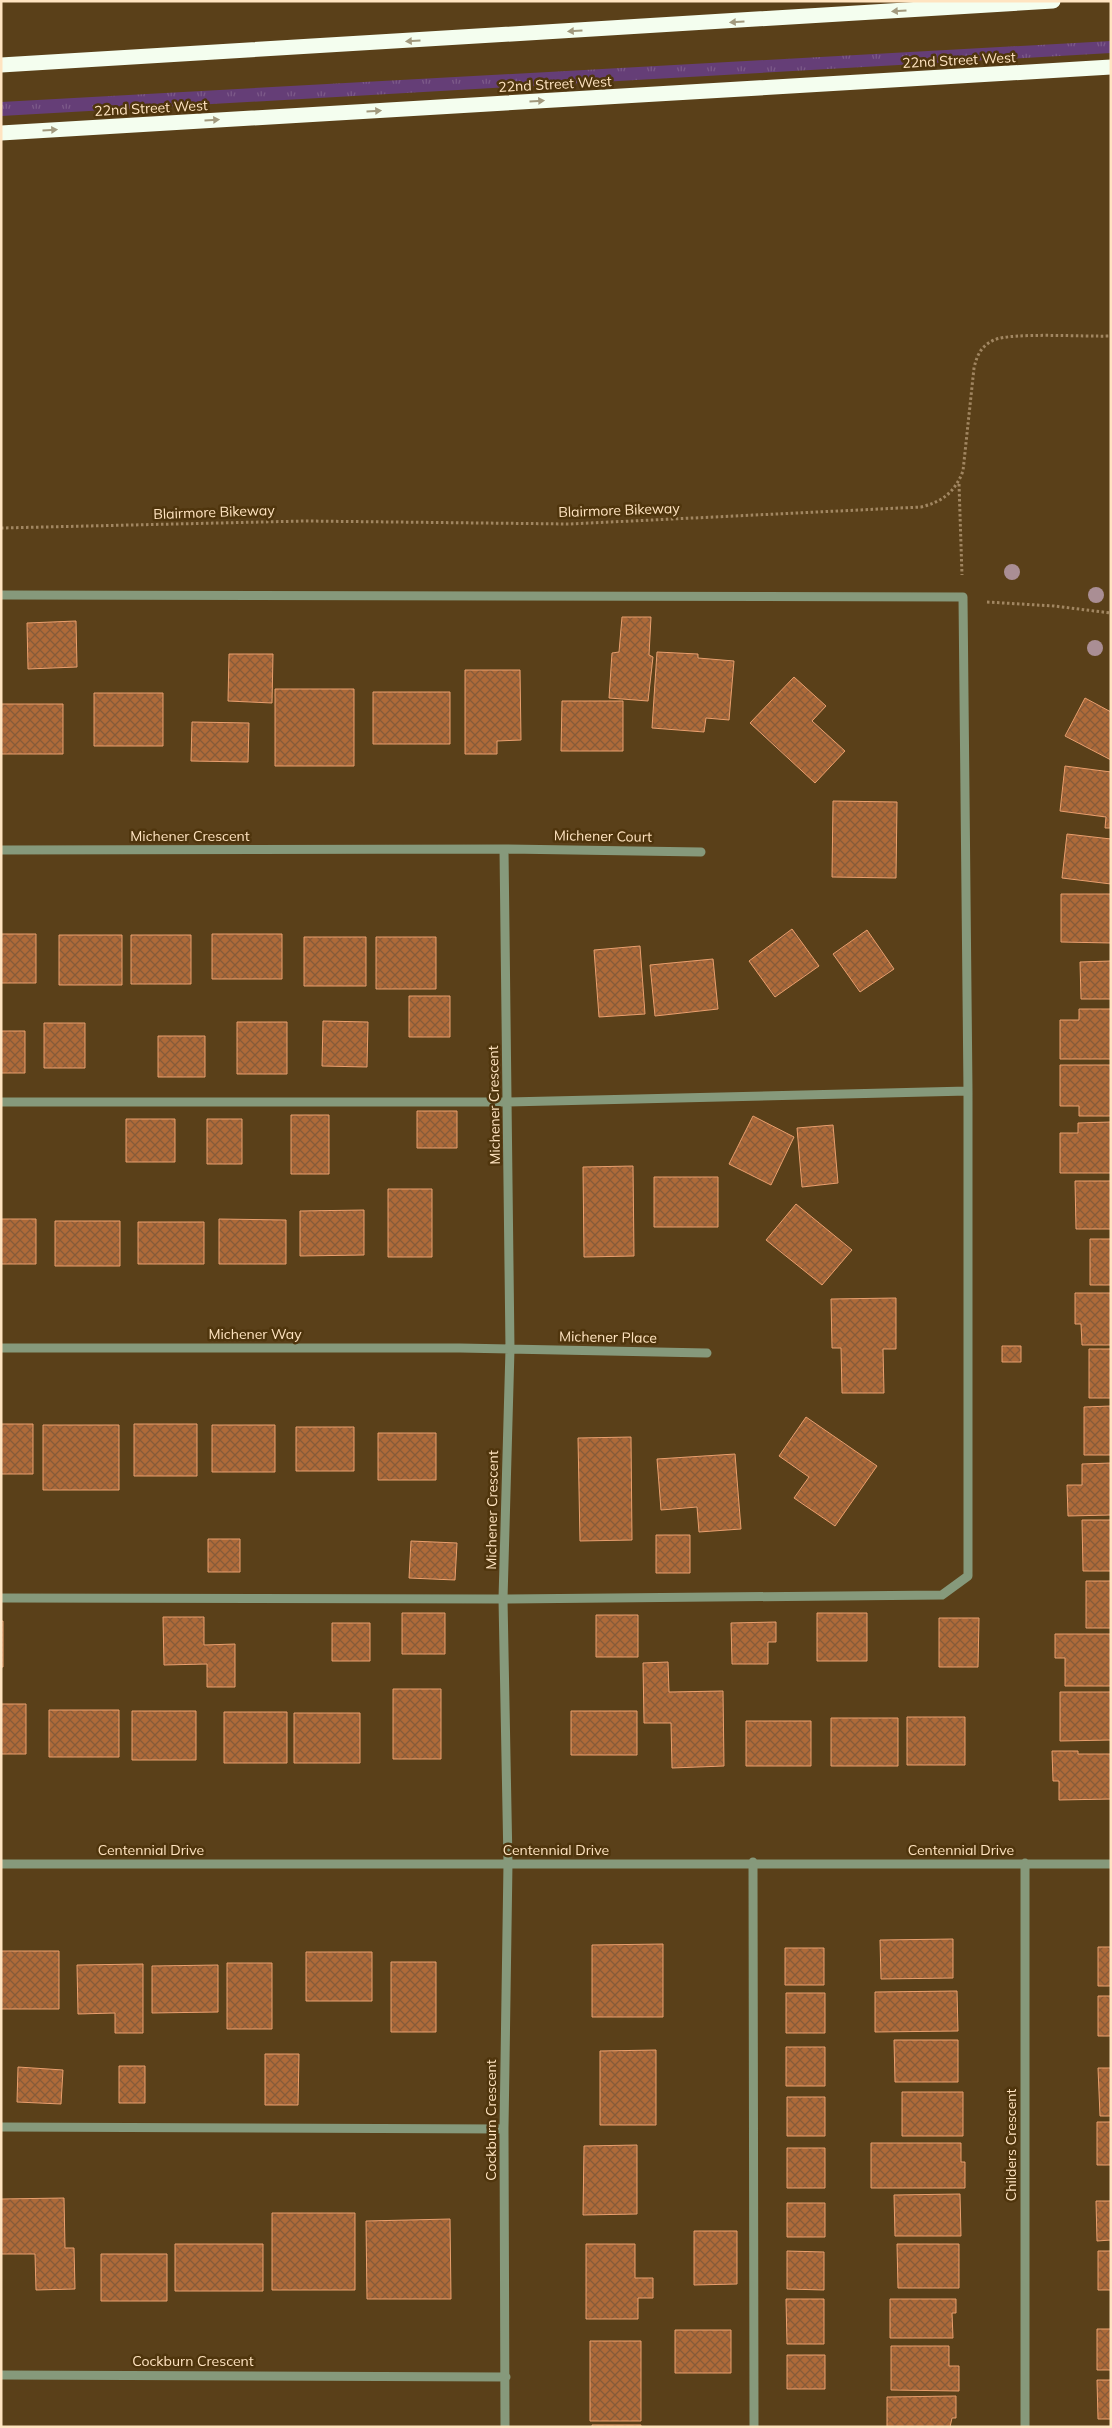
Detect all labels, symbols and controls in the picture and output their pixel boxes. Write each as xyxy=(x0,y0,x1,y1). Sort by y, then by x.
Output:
one-way arrow xyxy=(891,7,907,15)
one-way arrow xyxy=(729,18,745,26)
one-way arrow xyxy=(566,28,582,36)
one-way arrow xyxy=(404,37,420,45)
street label: 22nd Street West xyxy=(902,48,1016,72)
street label: 22nd Street West xyxy=(498,72,612,96)
street label: 22nd Street West xyxy=(94,96,208,120)
one-way arrow xyxy=(529,97,545,105)
one-way arrow xyxy=(367,106,383,114)
one-way arrow xyxy=(204,116,220,124)
one-way arrow xyxy=(42,126,58,134)
street label: Blairmore Bikeway xyxy=(558,499,681,521)
street label: Blairmore Bikeway xyxy=(153,501,276,523)
street label: Michener Court xyxy=(554,826,652,846)
street label: Michener Crescent xyxy=(130,827,250,845)
street label: Michener Crescent xyxy=(484,1045,504,1165)
street label: Michener Way xyxy=(208,1325,302,1343)
street label: Michener Place xyxy=(559,1327,657,1347)
street label: Michener Crescent xyxy=(482,1450,502,1570)
street label: Centennial Drive xyxy=(98,1841,204,1859)
street label: Centennial Drive xyxy=(503,1841,609,1859)
street label: Centennial Drive xyxy=(908,1841,1014,1859)
street label: Cockburn Crescent xyxy=(482,2059,500,2181)
street label: Childers Crescent xyxy=(1002,2089,1020,2201)
street label: Cockburn Crescent xyxy=(132,2352,254,2370)

